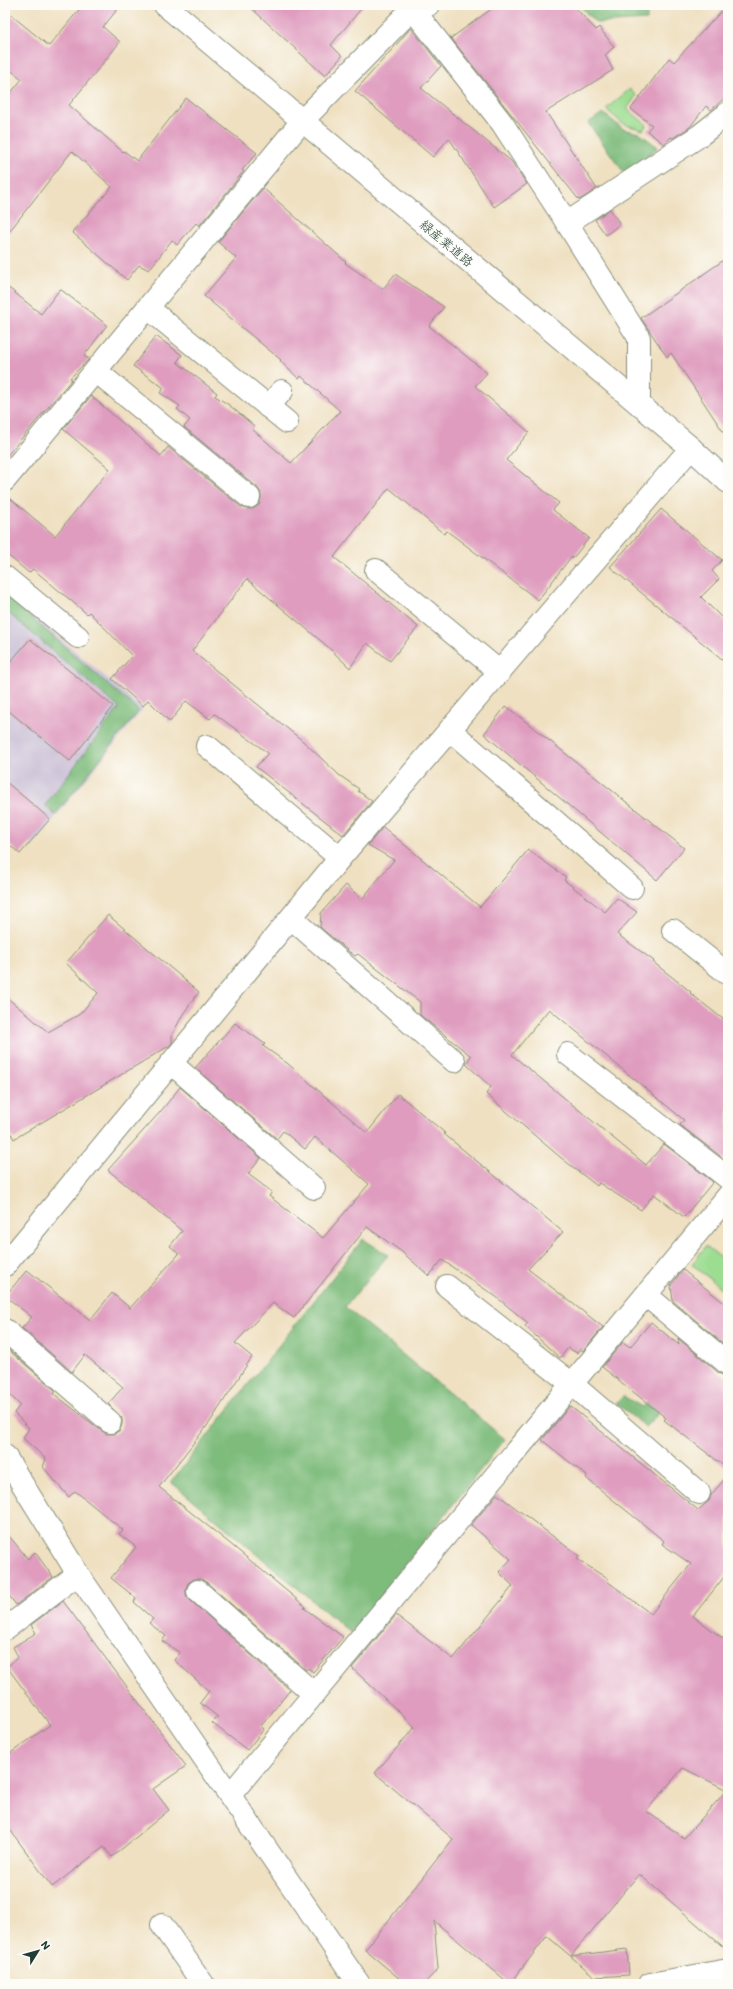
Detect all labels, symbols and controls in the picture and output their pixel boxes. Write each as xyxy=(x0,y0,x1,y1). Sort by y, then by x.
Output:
street label: 緑産業道路 xyxy=(417,217,476,270)
north arrow xyxy=(18,1931,58,1971)
text: N xyxy=(38,1938,53,1952)

